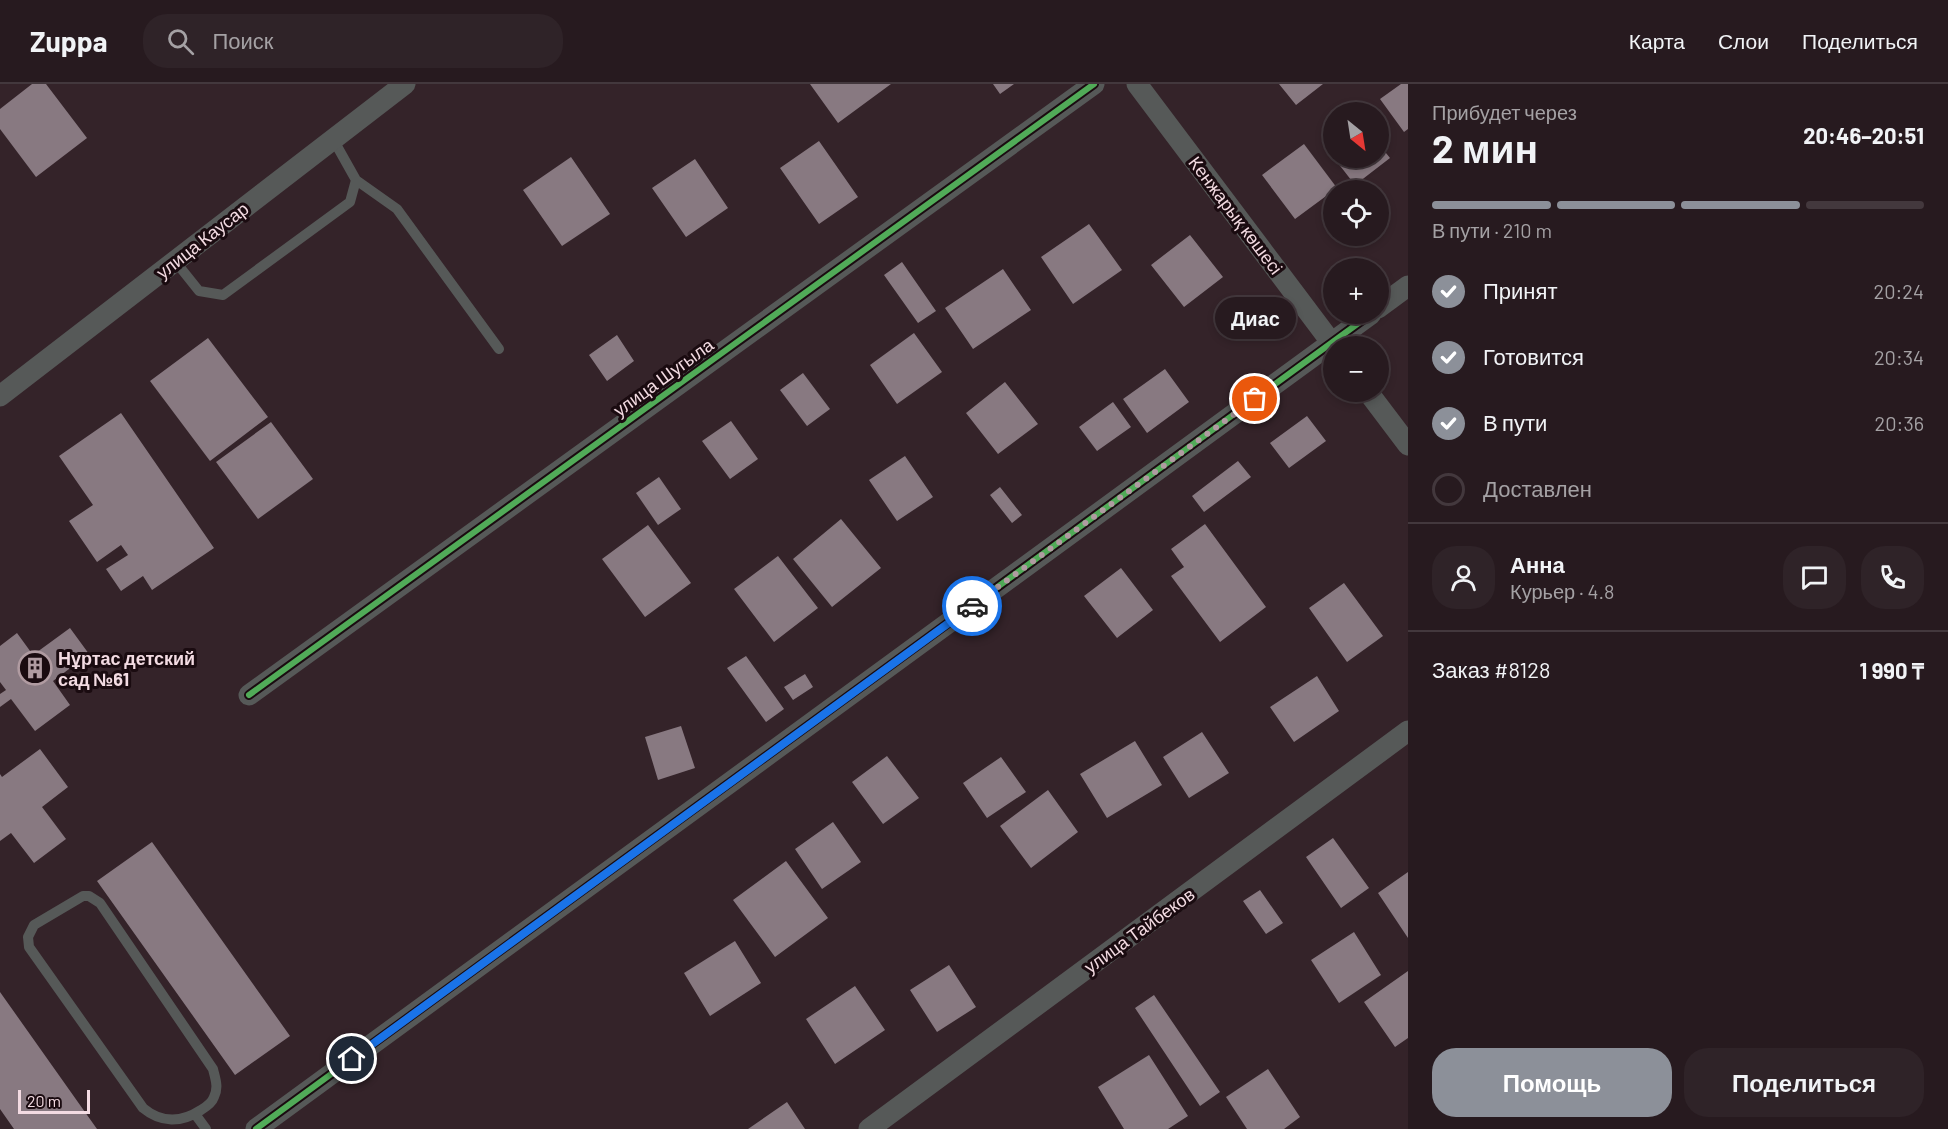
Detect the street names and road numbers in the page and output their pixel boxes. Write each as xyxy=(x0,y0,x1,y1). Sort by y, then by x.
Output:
street label: Кенжарық көшесі xyxy=(1184,152,1288,278)
street label: улица Каусар xyxy=(151,197,253,283)
street label: улица Шугыла xyxy=(609,333,718,421)
street label: улица Тайбеков xyxy=(1079,883,1199,977)

